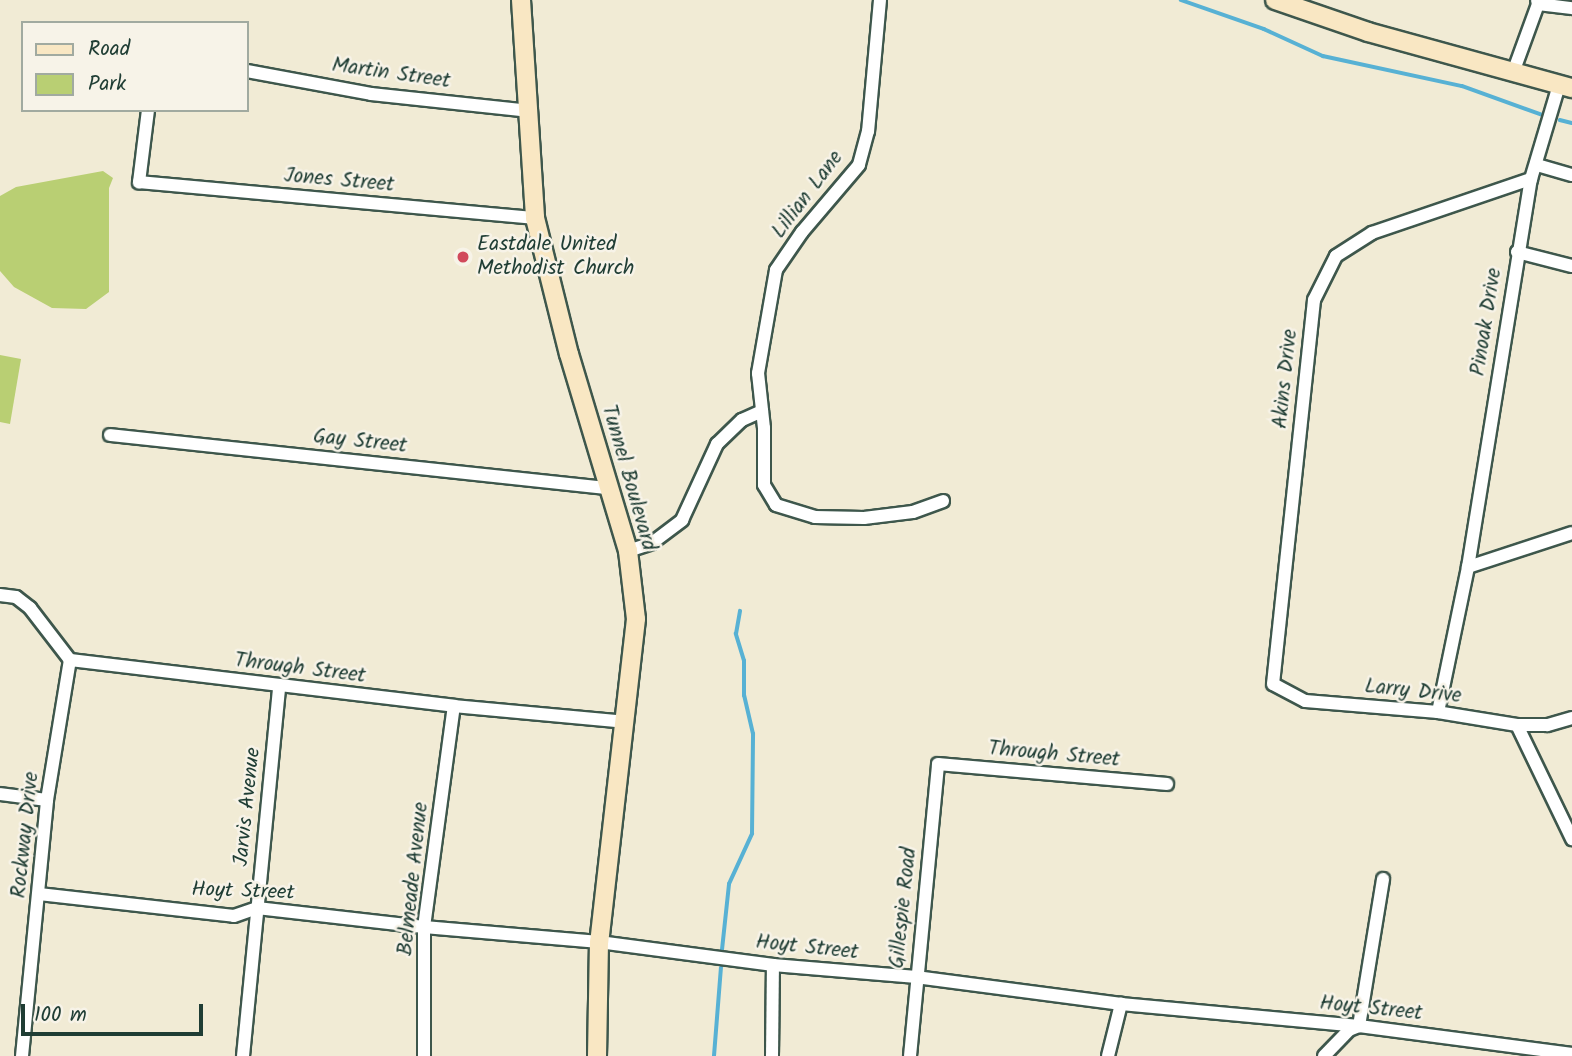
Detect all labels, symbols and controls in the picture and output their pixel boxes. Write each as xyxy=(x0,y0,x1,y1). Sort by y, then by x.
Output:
legend xyxy=(21,21,248,112)
text: Road xyxy=(88,33,130,66)
street label: Martin Street xyxy=(330,53,452,95)
text: Park xyxy=(88,68,126,101)
street label: Lillian Lane xyxy=(767,146,849,244)
street label: Jones Street xyxy=(283,164,395,198)
place label: Eastdale United Methodist Church xyxy=(477,232,634,282)
marker: Eastdale United Methodist Church xyxy=(455,249,471,265)
street label: Pinoak Drive xyxy=(1466,266,1508,378)
street label: Akins Drive xyxy=(1268,328,1304,430)
street label: Tunnel Boulevard xyxy=(595,402,661,554)
street label: Gay Street xyxy=(312,425,408,459)
street label: Through Street xyxy=(233,648,367,690)
street label: Larry Drive xyxy=(1363,674,1463,710)
street label: Through Street xyxy=(987,737,1121,773)
street label: Jarvis Avenue xyxy=(229,746,267,868)
street label: Rockway Drive xyxy=(7,771,45,899)
street label: Belmeade Avenue xyxy=(393,801,435,957)
street label: Gillespie Road xyxy=(885,846,923,970)
street label: Hoyt Street xyxy=(191,878,295,906)
street label: Hoyt Street xyxy=(754,930,860,966)
scale bar xyxy=(24,990,206,1034)
street label: Hoyt Street xyxy=(1318,991,1424,1027)
text: 100 m xyxy=(34,999,87,1032)

